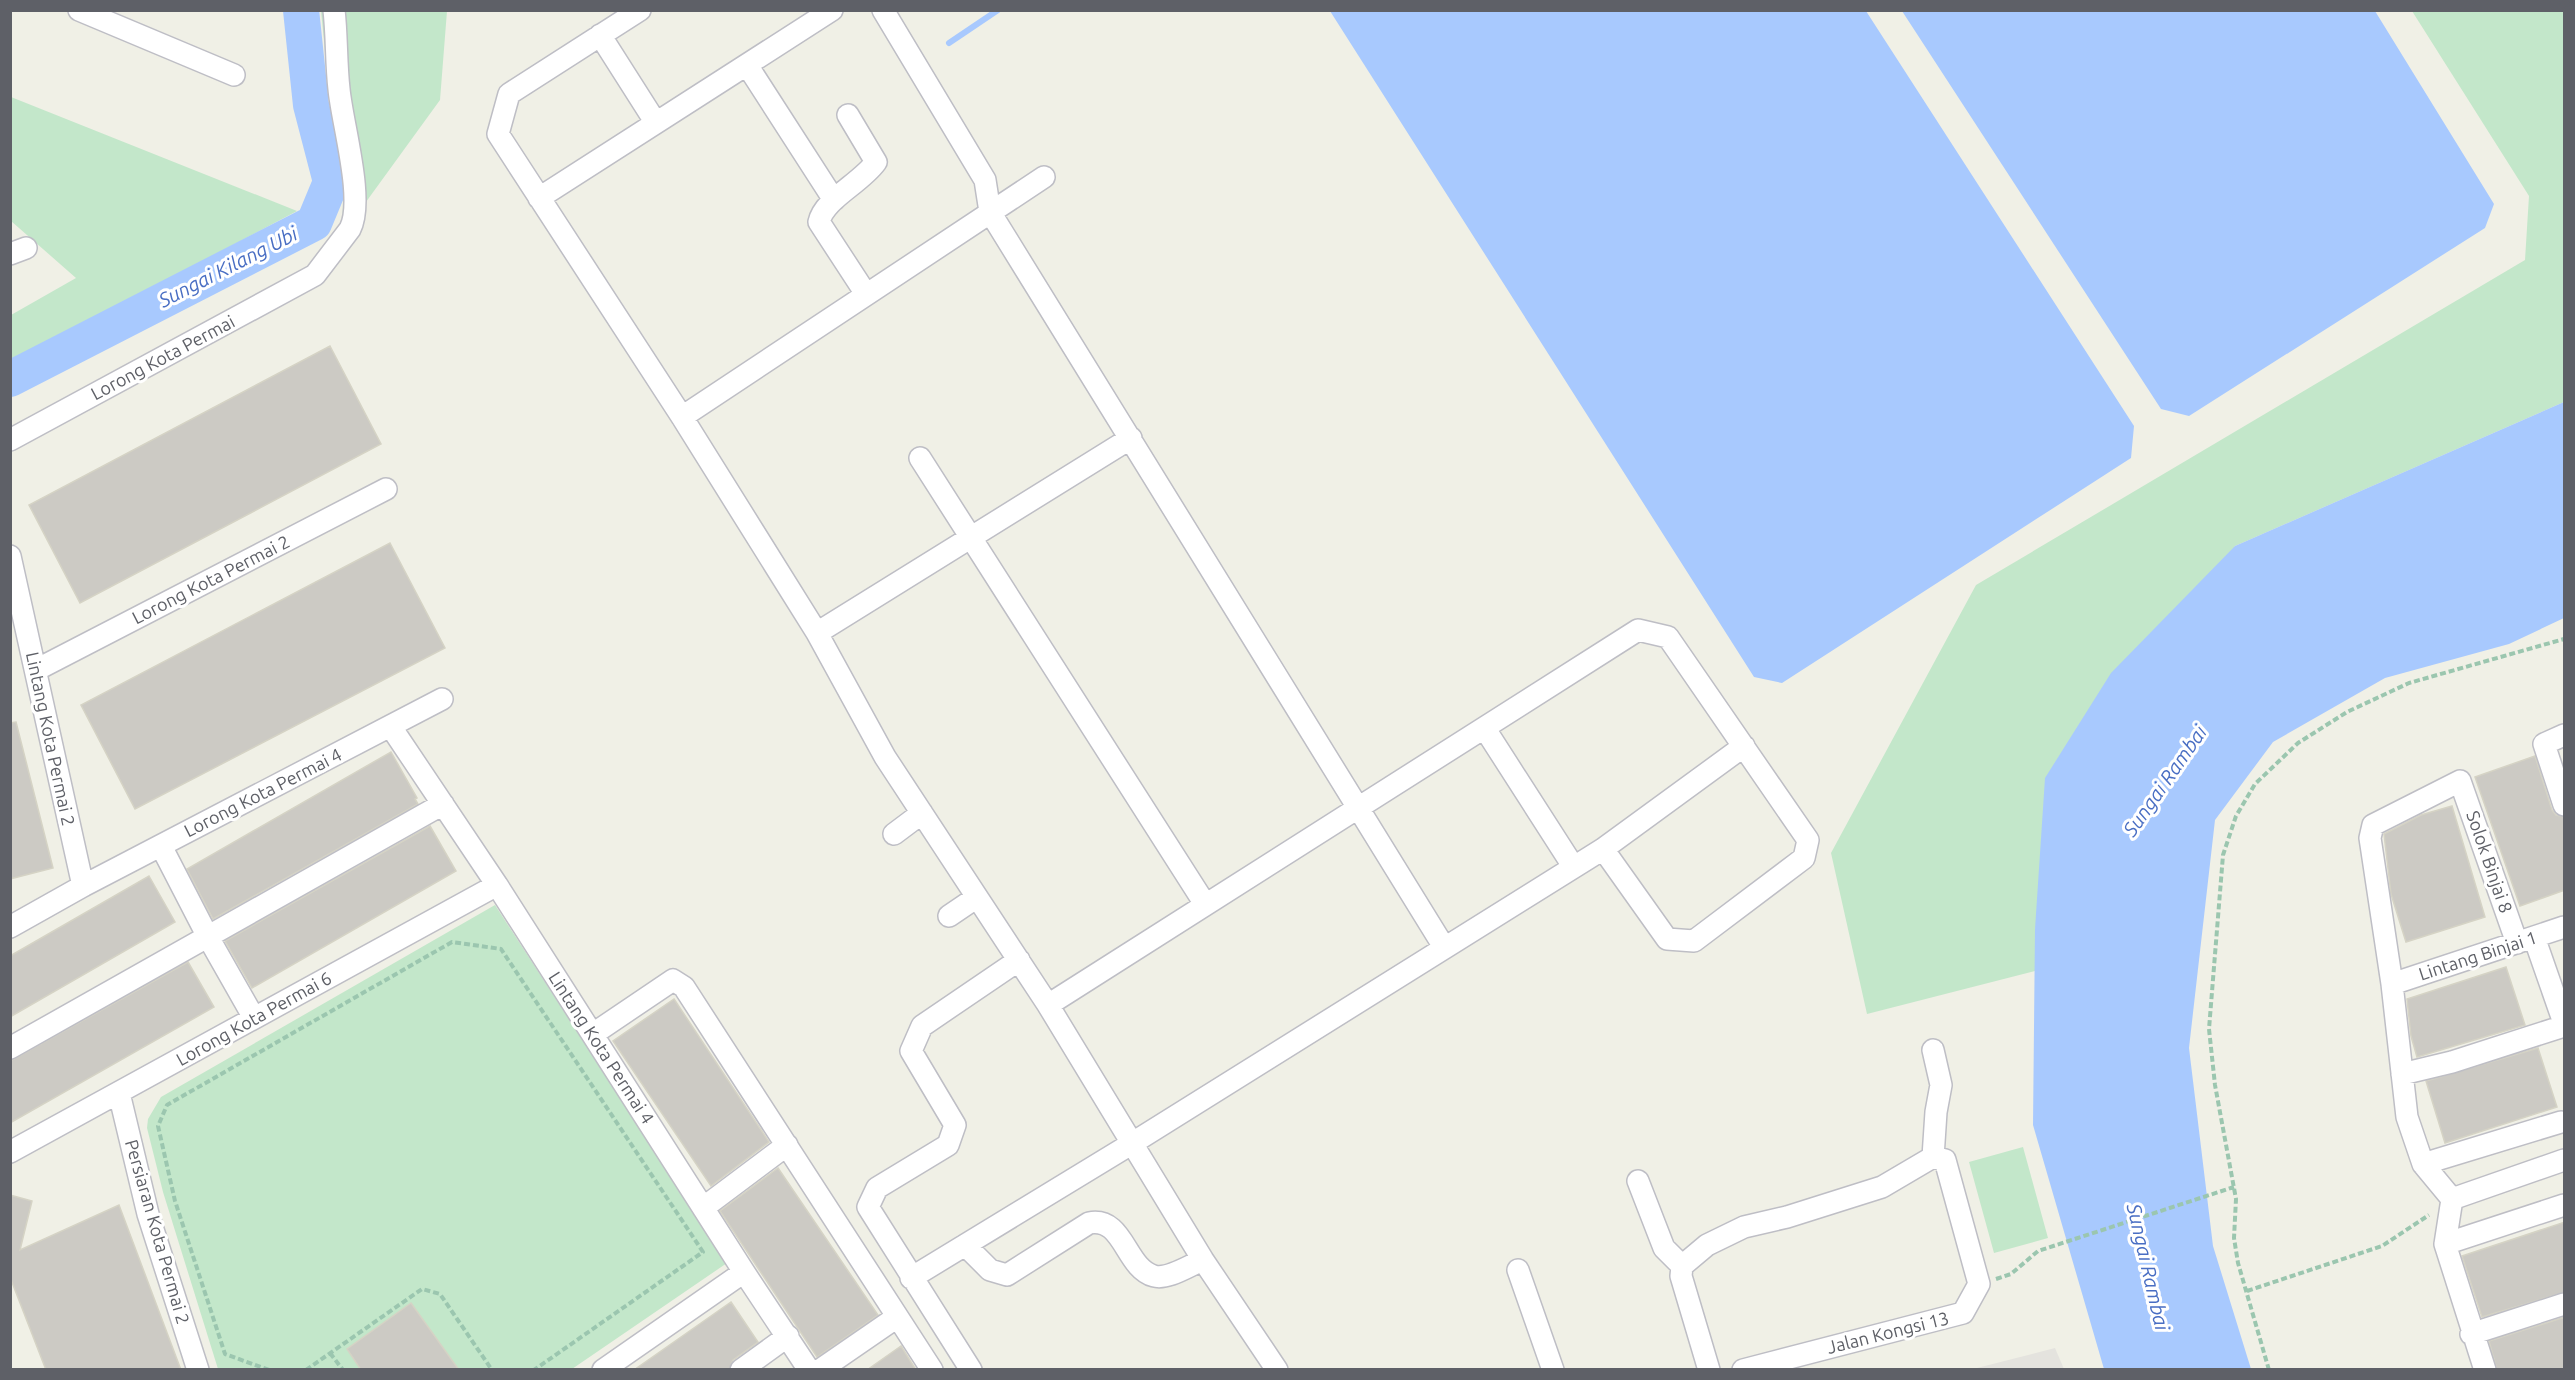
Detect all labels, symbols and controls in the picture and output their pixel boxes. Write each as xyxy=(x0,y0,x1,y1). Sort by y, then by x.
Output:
water label: Sungai Kilang Ubi xyxy=(154,221,302,312)
street label: Lorong Kota Permai xyxy=(87,311,238,403)
street label: Lorong Kota Permai 2 xyxy=(128,531,293,628)
street label: Lintang Kota Permai 2 xyxy=(23,650,79,827)
water label: Sungai Rambai xyxy=(2117,720,2212,841)
street label: Lorong Kota Permai 4 xyxy=(180,744,345,841)
street label: Solok Binjai 8 xyxy=(2463,808,2517,915)
street label: Lintang Binjai 1 xyxy=(2416,927,2539,984)
street label: Lorong Kota Permai 6 xyxy=(173,967,334,1069)
street label: Lintang Kota Permai 4 xyxy=(545,968,658,1127)
street label: Persiaran Kota Permai 2 xyxy=(122,1137,194,1326)
water label: Sungai Rambai xyxy=(2122,1200,2174,1334)
street label: Jalan Kongsi 13 xyxy=(1825,1307,1951,1357)

